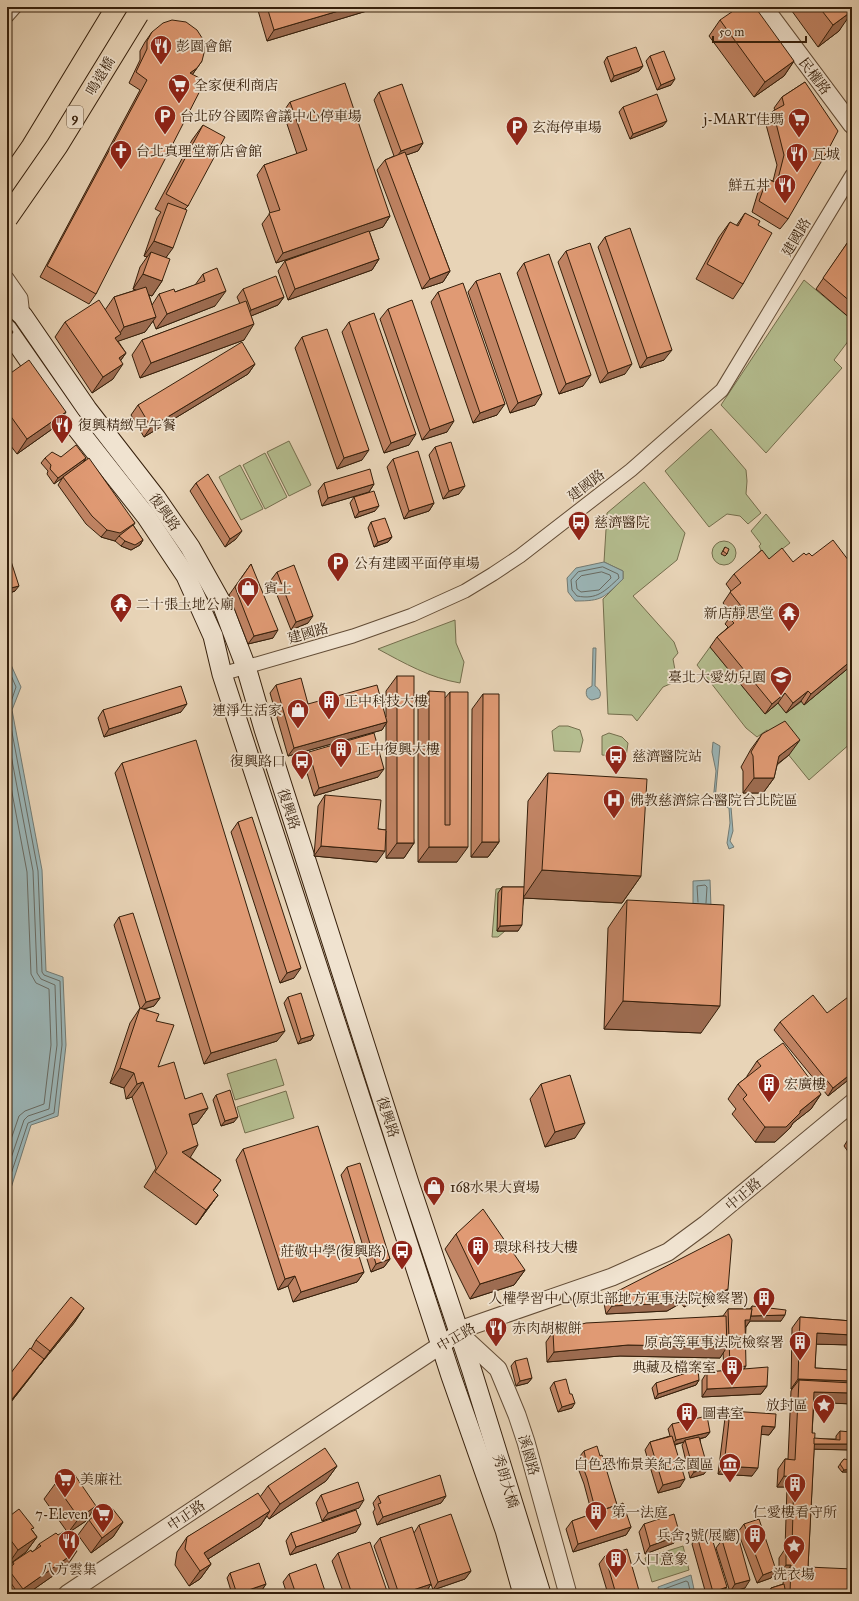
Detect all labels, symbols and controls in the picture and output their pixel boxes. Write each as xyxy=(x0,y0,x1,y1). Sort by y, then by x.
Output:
scale bar xyxy=(713,18,806,44)
text: 50 m xyxy=(719,25,744,39)
restaurant icon: 彭園會館 xyxy=(148,33,174,66)
place label: 彭園會館 xyxy=(176,38,232,55)
street label: 鳴遠橋 xyxy=(82,54,119,99)
street label: 民權路 xyxy=(795,54,834,98)
supermarket icon: 全家便利商店 xyxy=(166,72,192,105)
place label: 全家便利商店 xyxy=(194,77,278,94)
parking icon: 台北矽谷國際會議中心停車場 xyxy=(152,103,178,136)
road number: 9 xyxy=(67,106,83,128)
supermarket icon: j-MART佳瑪 xyxy=(786,106,812,139)
place label: 台北矽谷國際會議中心停車場 xyxy=(180,108,362,125)
place label: j-MART佳瑪 xyxy=(702,111,784,128)
parking icon: 玄海停車場 xyxy=(504,114,530,147)
place label: 玄海停車場 xyxy=(532,119,602,136)
church icon: 台北真理堂新店會館 xyxy=(108,138,134,171)
restaurant icon: 瓦城 xyxy=(784,141,810,174)
place label: 台北真理堂新店會館 xyxy=(136,143,262,160)
place label: 瓦城 xyxy=(812,146,840,163)
restaurant icon: 鮮五丼 xyxy=(772,172,798,205)
place label: 鮮五丼 xyxy=(728,177,770,194)
street label: 建國路 xyxy=(778,215,815,260)
restaurant icon: 復興精緻早午餐 xyxy=(49,412,75,445)
place label: 復興精緻早午餐 xyxy=(78,417,176,434)
street label: 建國路 xyxy=(564,466,608,505)
street label: 復興路 xyxy=(146,490,184,534)
bus stop icon: 慈濟醫院 xyxy=(566,509,592,542)
place label: 慈濟醫院 xyxy=(594,514,650,531)
parking icon: 公有建國平面停車場 xyxy=(325,550,351,583)
place label: 公有建國平面停車場 xyxy=(354,555,480,572)
shop icon: 賓士 xyxy=(235,575,261,608)
place label: 賓士 xyxy=(264,580,292,597)
temple icon: 二十張土地公廟 xyxy=(108,591,134,624)
place label: 二十張土地公廟 xyxy=(136,596,234,613)
temple icon: 新店靜思堂 xyxy=(776,600,802,633)
place label: 新店靜思堂 xyxy=(704,605,774,622)
street label: 建國路 xyxy=(286,620,331,647)
school or university icon: 臺北大愛幼兒園 xyxy=(768,664,794,697)
place label: 臺北大愛幼兒園 xyxy=(668,669,766,686)
building icon: 正中科技大樓 xyxy=(316,688,342,721)
place label: 正中科技大樓 xyxy=(344,693,428,710)
shop icon: 連淨生活家 xyxy=(285,697,311,730)
place label: 連淨生活家 xyxy=(212,702,282,719)
building icon: 正中復興大樓 xyxy=(328,736,354,769)
place label: 正中復興大樓 xyxy=(356,741,440,758)
bus stop icon: 慈濟醫院站 xyxy=(603,743,629,776)
bus stop icon: 復興路口 xyxy=(289,748,315,781)
place label: 慈濟醫院站 xyxy=(632,748,702,765)
place label: 復興路口 xyxy=(230,753,286,770)
street label: 復興路 xyxy=(274,787,303,832)
hospital icon: 佛教慈濟綜合醫院台北院區 xyxy=(601,787,627,820)
place label: 佛教慈濟綜合醫院台北院區 xyxy=(630,792,798,809)
building icon: 宏廣樓 xyxy=(756,1071,782,1104)
place label: 宏廣樓 xyxy=(784,1076,826,1093)
street label: 復興路 xyxy=(373,1095,402,1140)
shop icon: 168水果大賣場 xyxy=(421,1174,447,1207)
street label: 中正路 xyxy=(722,1174,765,1214)
place label: 168水果大賣場 xyxy=(450,1179,540,1196)
building icon: 環球科技大樓 xyxy=(465,1234,491,1267)
bus stop icon: 莊敬中學(復興路) xyxy=(389,1238,415,1271)
place label: 環球科技大樓 xyxy=(494,1239,578,1256)
place label: 莊敬中學(復興路) xyxy=(280,1243,386,1261)
building icon: 人權學習中心(原北部地方軍事法院檢察署) xyxy=(751,1285,777,1318)
place label: 人權學習中心(原北部地方軍事法院檢察署) xyxy=(488,1290,748,1308)
restaurant icon: 赤肉胡椒餅 xyxy=(483,1315,509,1348)
street label: 中正路 xyxy=(434,1320,479,1355)
place label: 赤肉胡椒餅 xyxy=(512,1320,582,1337)
building icon: 原高等軍事法院檢察署 xyxy=(787,1329,813,1362)
place label: 原高等軍事法院檢察署 xyxy=(644,1334,784,1351)
building icon: 典藏及檔案室 xyxy=(719,1354,745,1387)
place label: 典藏及檔案室 xyxy=(632,1359,716,1376)
place icon: 放封區 xyxy=(811,1392,837,1425)
place label: 放封區 xyxy=(766,1397,808,1414)
building icon: 圖書室 xyxy=(674,1400,700,1433)
place label: 圖書室 xyxy=(702,1405,744,1422)
street label: 溪園路 xyxy=(515,1433,542,1478)
museum icon: 白色恐怖景美紀念園區 xyxy=(717,1451,743,1484)
street label: 秀朗大橋 xyxy=(489,1452,522,1510)
place label: 白色恐怖景美紀念園區 xyxy=(574,1456,714,1473)
supermarket icon: 美廉社 xyxy=(52,1466,78,1499)
place label: 美廉社 xyxy=(80,1471,122,1488)
building icon: 仁愛樓看守所 xyxy=(782,1471,808,1504)
street label: 中正路 xyxy=(164,1497,208,1534)
building icon: 第一法庭 xyxy=(583,1499,609,1532)
supermarket icon: 7-Eleven xyxy=(90,1501,116,1534)
place label: 第一法庭 xyxy=(612,1504,668,1521)
place label: 仁愛樓看守所 xyxy=(753,1504,837,1521)
place label: 7-Eleven xyxy=(35,1506,88,1523)
building icon: 兵舍3號(展廳) xyxy=(742,1522,768,1555)
place label: 兵舍3號(展廳) xyxy=(657,1527,740,1545)
restaurant icon: 八方雲集 xyxy=(56,1528,82,1561)
place icon: 洗衣場 xyxy=(781,1533,807,1566)
building icon: 入口意象 xyxy=(603,1546,629,1579)
place label: 入口意象 xyxy=(632,1551,688,1568)
place label: 八方雲集 xyxy=(41,1561,97,1578)
place label: 洗衣場 xyxy=(773,1566,815,1583)

